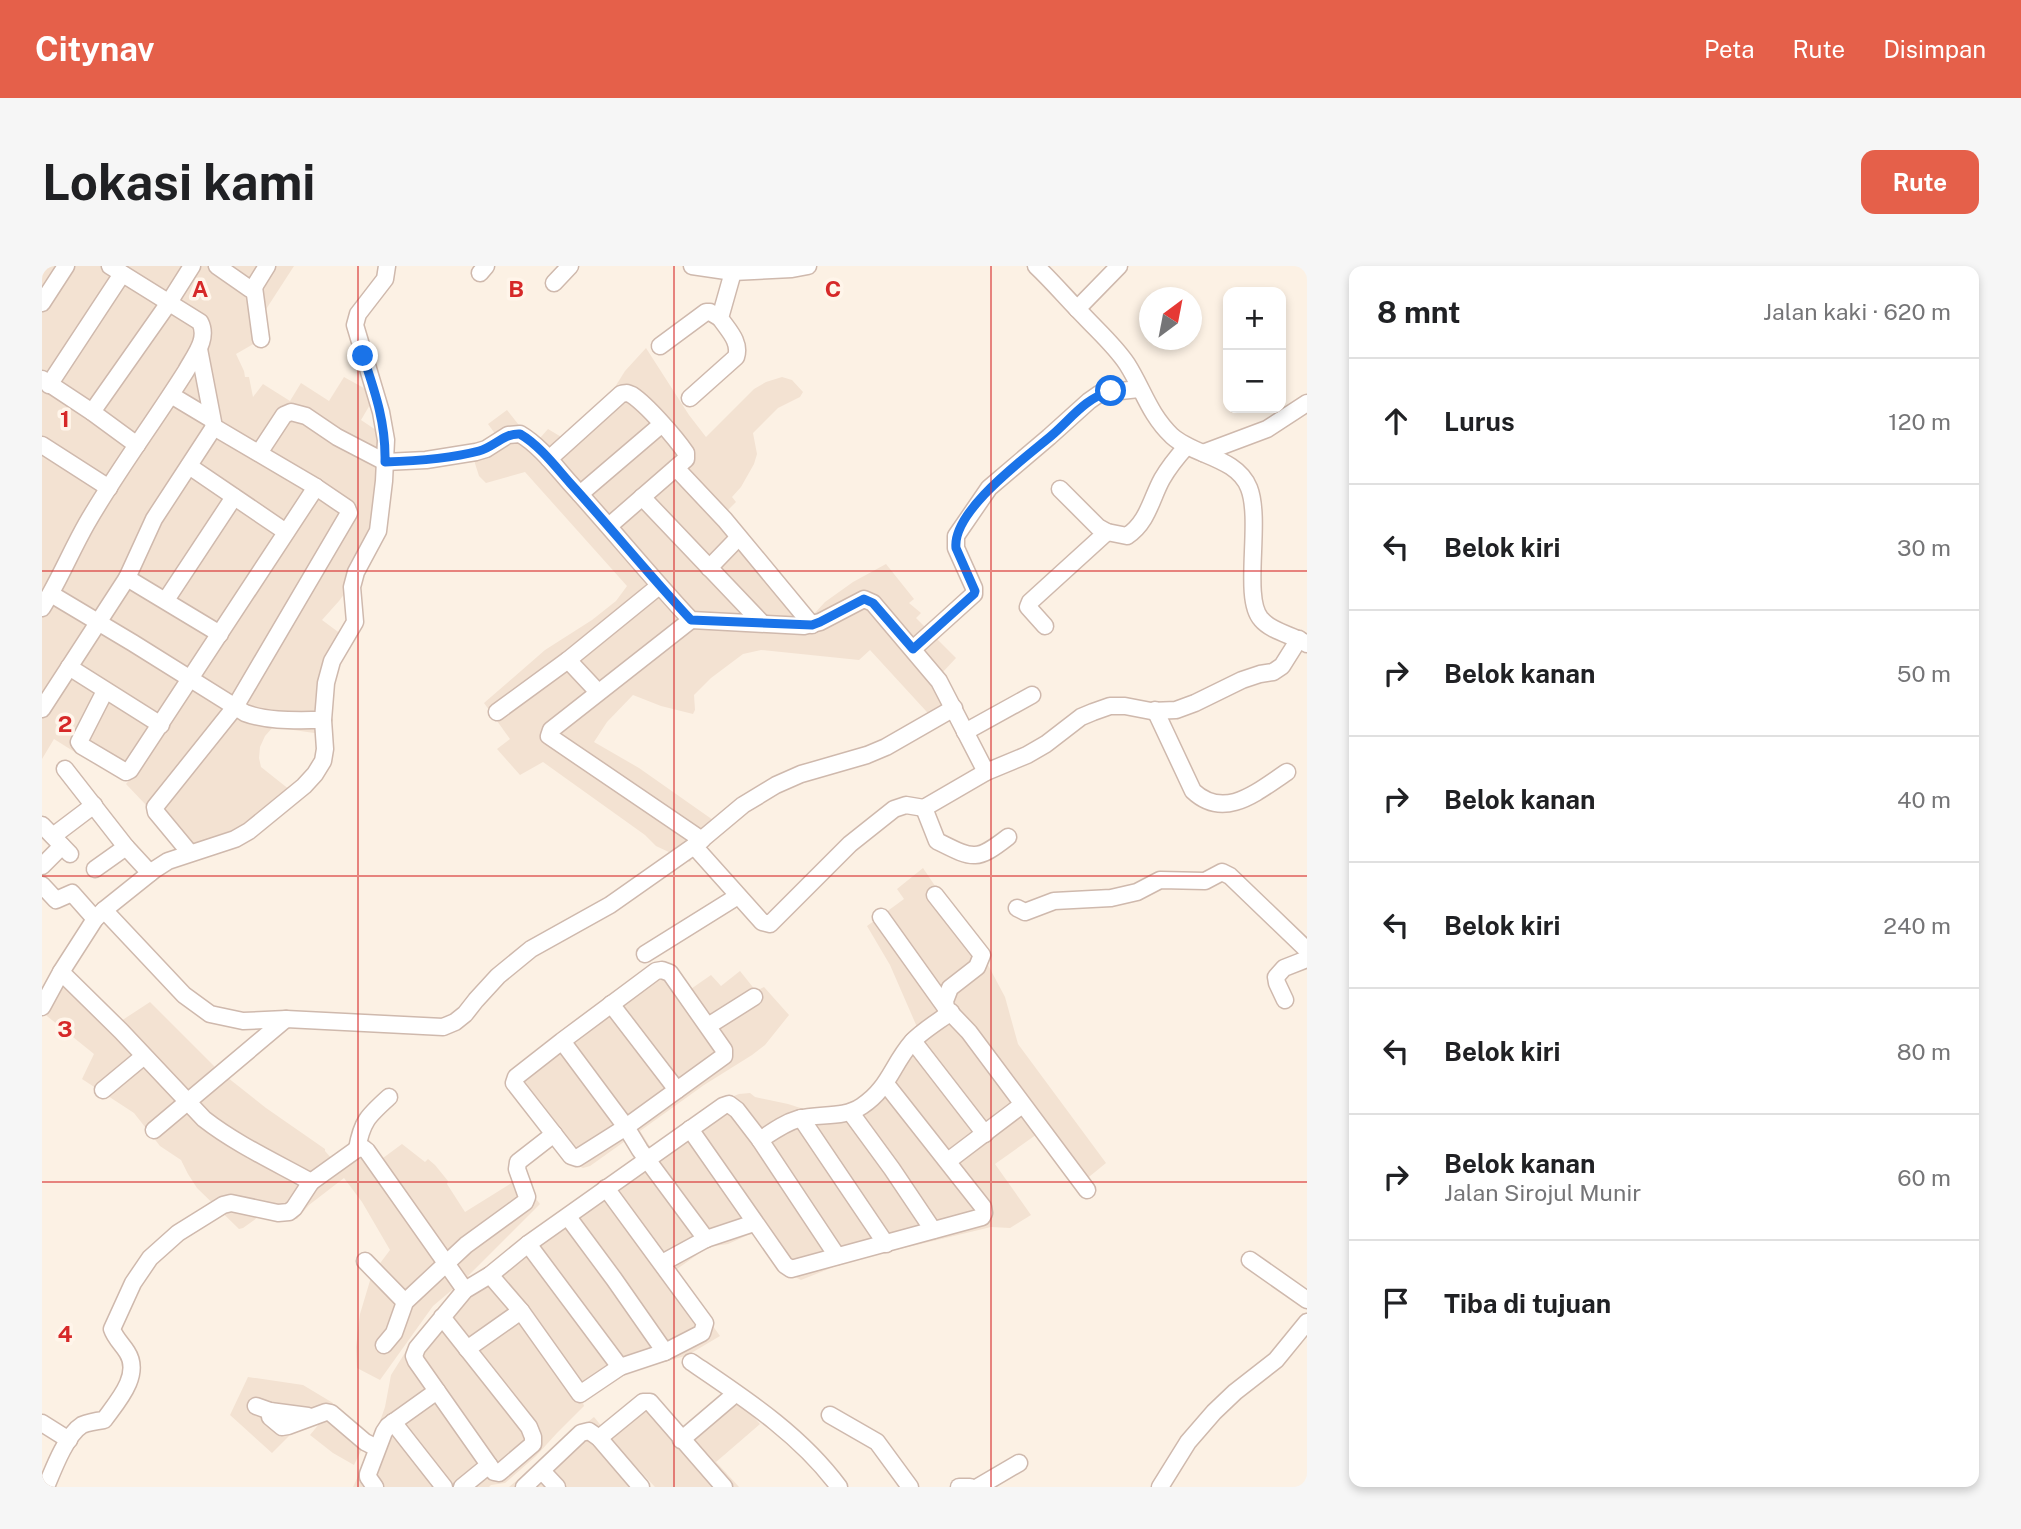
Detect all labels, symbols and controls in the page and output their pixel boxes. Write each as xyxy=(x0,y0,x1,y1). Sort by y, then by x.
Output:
text: Citynav xyxy=(35,30,155,68)
text: Peta xyxy=(1704,35,1755,63)
text: Rute xyxy=(1793,35,1845,63)
text: Disimpan xyxy=(1883,35,1986,63)
button: Rute xyxy=(1861,150,1979,214)
text: Lokasi kami xyxy=(42,153,315,211)
text: A xyxy=(192,275,209,302)
text: B xyxy=(508,275,524,302)
text: C xyxy=(825,275,841,302)
north arrow xyxy=(1139,287,1202,350)
map controls xyxy=(1223,287,1286,413)
button: + xyxy=(1223,287,1286,350)
text: 8 mnt xyxy=(1377,294,1461,330)
text: Jalan kaki · 620 m xyxy=(1763,298,1951,325)
route end xyxy=(347,340,378,371)
button: − xyxy=(1223,350,1286,413)
route start xyxy=(1095,375,1126,406)
icon: ahead xyxy=(1377,402,1415,440)
text: 1 xyxy=(60,405,70,432)
text: Lurus xyxy=(1444,406,1515,437)
text: 120 m xyxy=(1888,408,1951,435)
icon: left xyxy=(1377,528,1415,566)
text: Belok kiri xyxy=(1444,532,1560,563)
text: 30 m xyxy=(1897,534,1951,561)
icon: right xyxy=(1377,654,1415,692)
text: Belok kanan xyxy=(1444,658,1595,689)
text: 50 m xyxy=(1897,660,1951,687)
text: 2 xyxy=(58,710,72,737)
icon: right xyxy=(1377,780,1415,818)
text: Belok kanan xyxy=(1444,784,1595,815)
text: 40 m xyxy=(1897,786,1951,813)
icon: left xyxy=(1377,906,1415,944)
text: Belok kiri xyxy=(1444,910,1560,941)
text: 240 m xyxy=(1883,912,1951,939)
text: 3 xyxy=(57,1015,73,1042)
icon: left xyxy=(1377,1032,1415,1070)
text: Belok kiri xyxy=(1444,1036,1560,1067)
text: 80 m xyxy=(1897,1038,1951,1065)
text: Belok kanan xyxy=(1444,1148,1595,1179)
icon: right xyxy=(1377,1158,1415,1196)
text: 60 m xyxy=(1897,1164,1951,1191)
text: Jalan Sirojul Munir xyxy=(1444,1179,1641,1206)
icon: arrive xyxy=(1377,1284,1415,1322)
text: Tiba di tujuan xyxy=(1444,1288,1611,1319)
text: 4 xyxy=(57,1320,73,1347)

